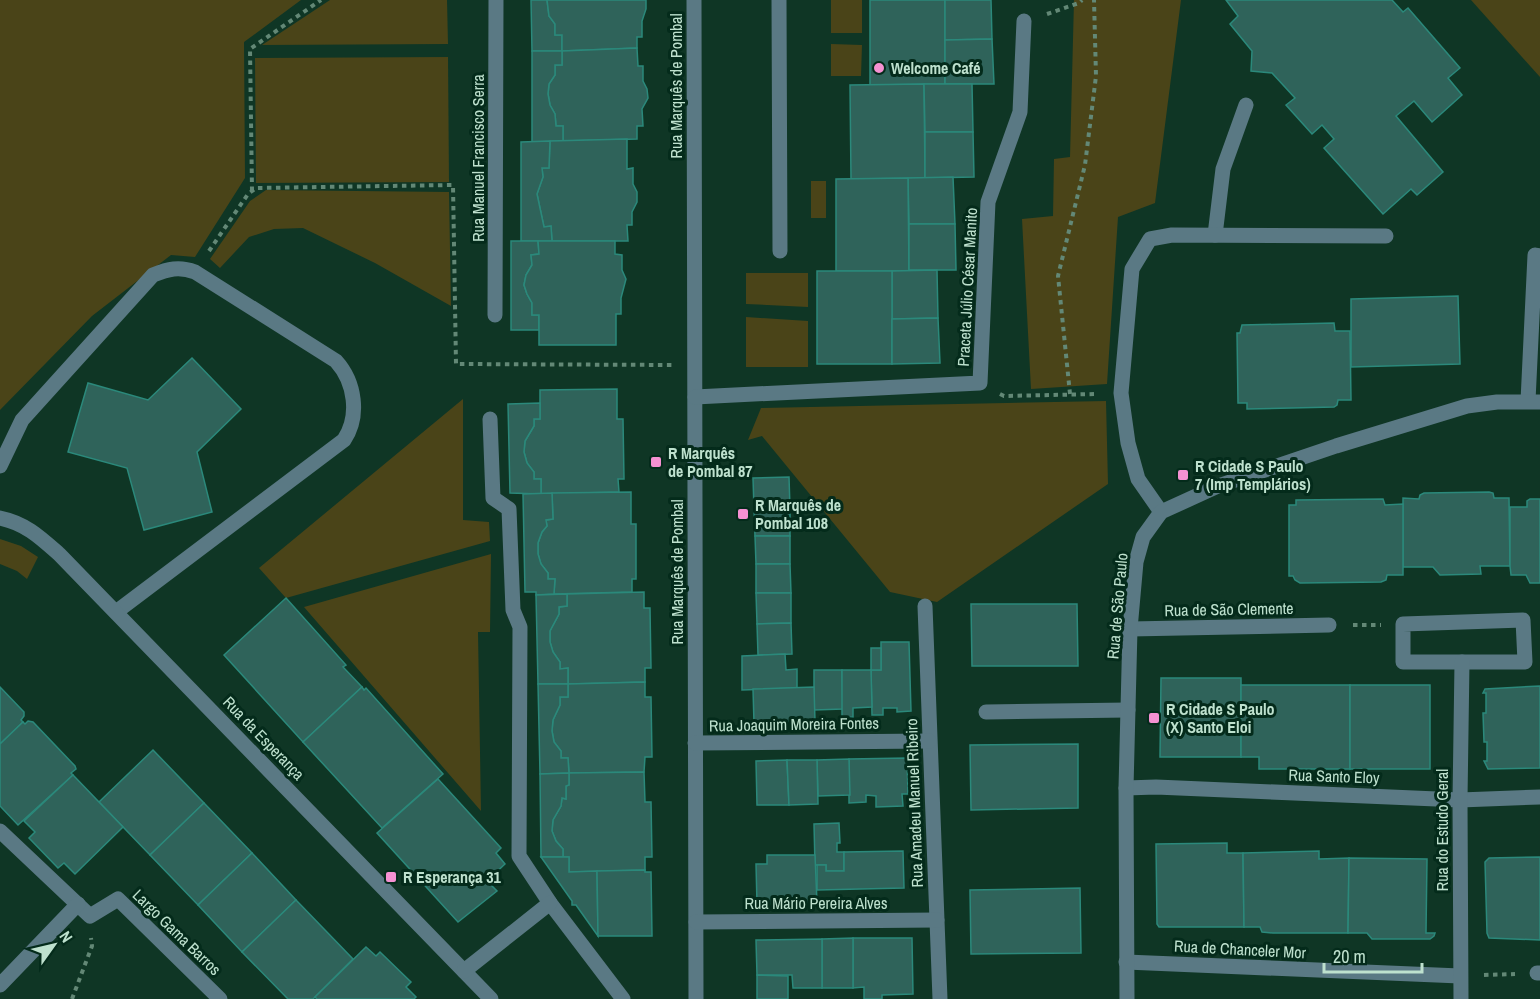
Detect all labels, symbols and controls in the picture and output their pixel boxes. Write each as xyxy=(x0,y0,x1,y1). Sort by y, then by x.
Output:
street label: Rua Marquês de Pombal xyxy=(665,13,687,159)
place label: Welcome Café xyxy=(891,57,980,79)
marker: Welcome Café xyxy=(872,61,886,75)
street label: Rua Manuel Francisco Serra xyxy=(467,73,489,242)
street label: Praceta Júlio César Manito xyxy=(952,207,982,367)
place label: R Marquês de Pombal 87 xyxy=(668,442,753,482)
marker: R Marquês de Pombal 87 xyxy=(649,455,663,469)
place label: R Cidade S Paulo 7 (Imp Templários) xyxy=(1195,455,1311,495)
marker: R Cidade S Paulo 7 (Imp Templários) xyxy=(1176,468,1190,482)
place label: R Marquês de Pombal 108 xyxy=(755,494,841,534)
street label: Rua Marquês de Pombal xyxy=(666,499,688,645)
marker: R Marquês de Pombal 108 xyxy=(736,507,750,521)
street label: Rua de São Paulo xyxy=(1101,552,1133,660)
street label: Rua de São Clemente xyxy=(1164,597,1294,621)
street label: Rua da Esperança xyxy=(218,691,310,785)
place label: R Cidade S Paulo (X) Santo Eloi xyxy=(1166,698,1275,738)
marker: R Cidade S Paulo (X) Santo Eloi xyxy=(1147,711,1161,725)
street label: Rua Joaquim Moreira Fontes xyxy=(709,712,879,736)
street label: Rua Amadeu Manuel Ribeiro xyxy=(900,718,928,888)
street label: Rua Santo Eloy xyxy=(1288,763,1380,789)
street label: Rua do Estudo Geral xyxy=(1431,769,1453,891)
place label: R Esperança 31 xyxy=(403,866,501,888)
marker: R Esperança 31 xyxy=(384,870,398,884)
street label: Largo Gama Barros xyxy=(128,884,226,980)
street label: Rua Mário Pereira Alves xyxy=(745,892,887,914)
north arrow xyxy=(24,915,84,975)
text: N xyxy=(55,927,78,947)
street label: Rua de Chanceler Mor xyxy=(1174,935,1307,963)
scale bar xyxy=(1324,936,1422,974)
text: 20 m xyxy=(1333,944,1366,969)

